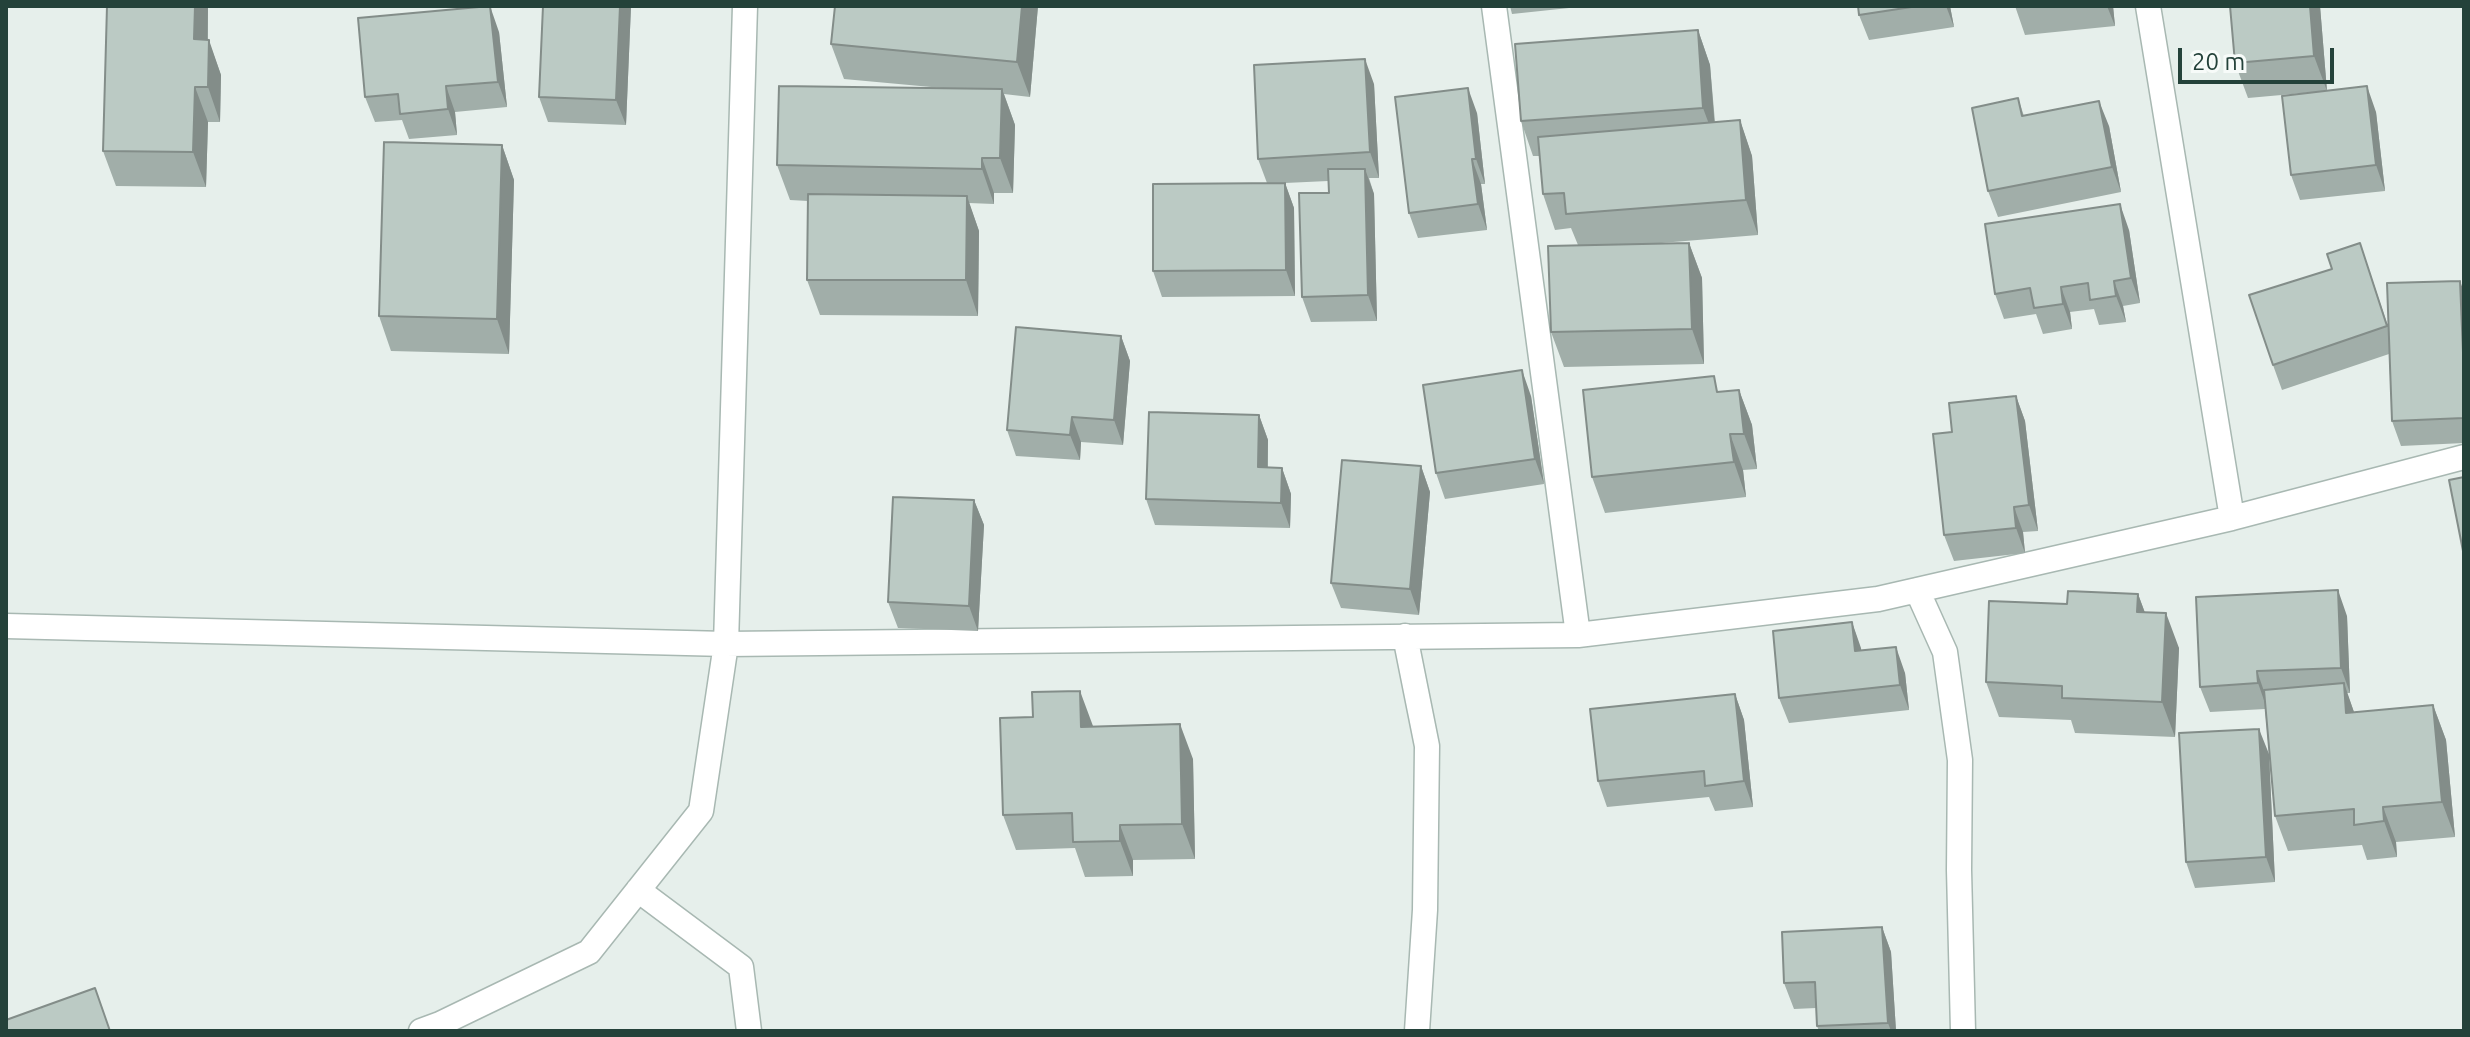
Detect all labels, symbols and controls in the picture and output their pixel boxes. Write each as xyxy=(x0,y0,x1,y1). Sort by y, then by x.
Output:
scale bar xyxy=(2182,32,2338,82)
text: 20 m xyxy=(2192,48,2245,75)

